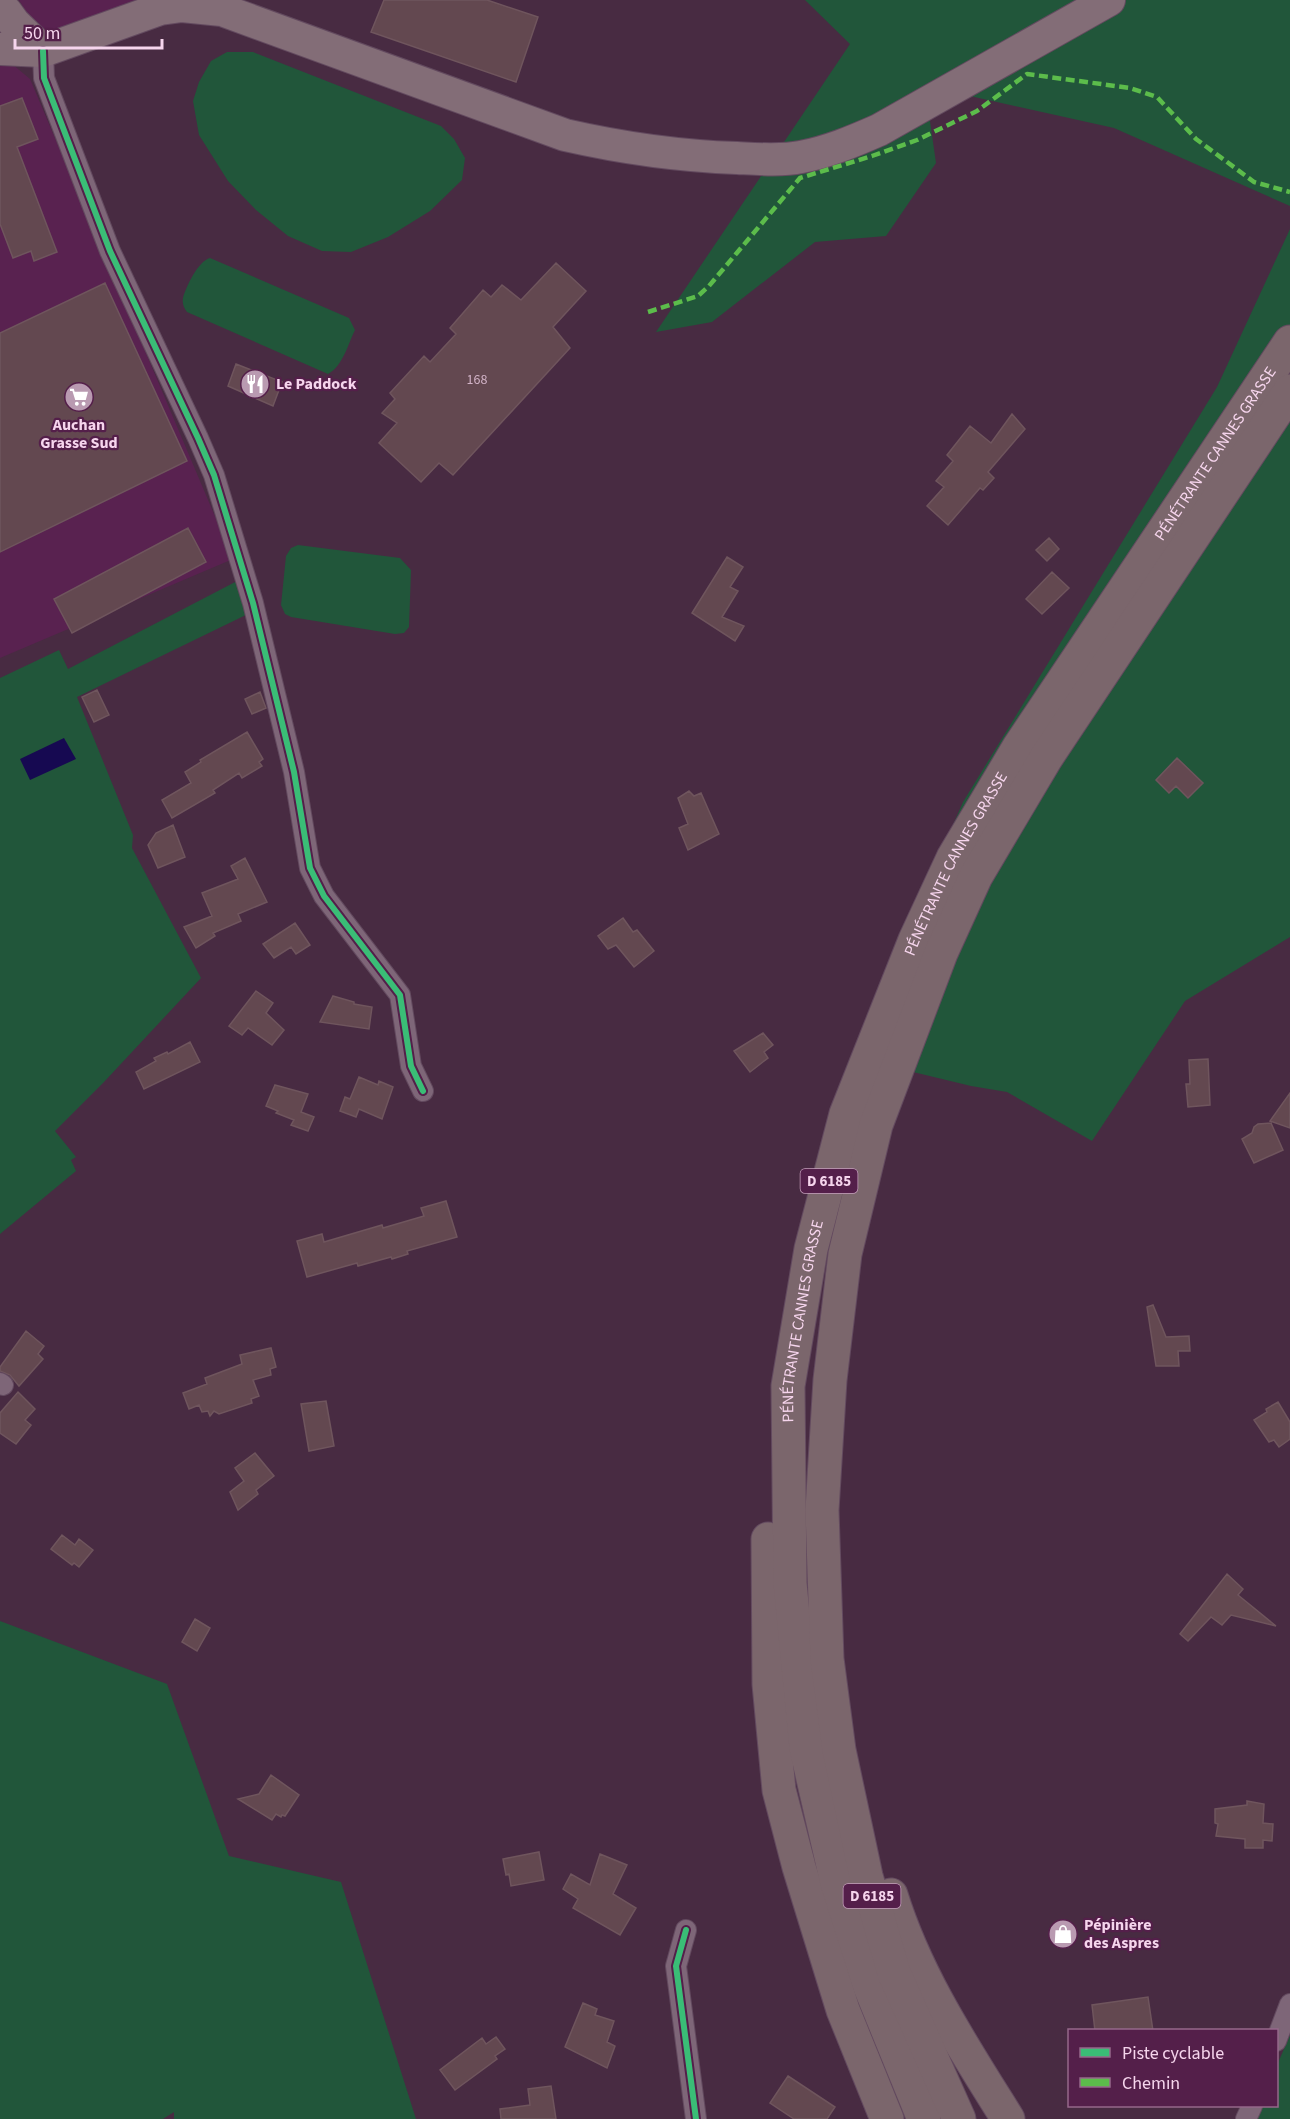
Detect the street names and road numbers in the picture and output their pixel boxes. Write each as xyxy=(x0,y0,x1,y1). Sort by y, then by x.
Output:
street label: PÉNÉTRANTE CANNES GRASSE xyxy=(1149,362,1281,545)
street label: PÉNÉTRANTE CANNES GRASSE xyxy=(899,768,1013,959)
road number: D 6185 xyxy=(800,1169,858,1193)
street label: PÉNÉTRANTE CANNES GRASSE xyxy=(777,1218,829,1423)
road number: D 6185 xyxy=(844,1884,900,1908)

